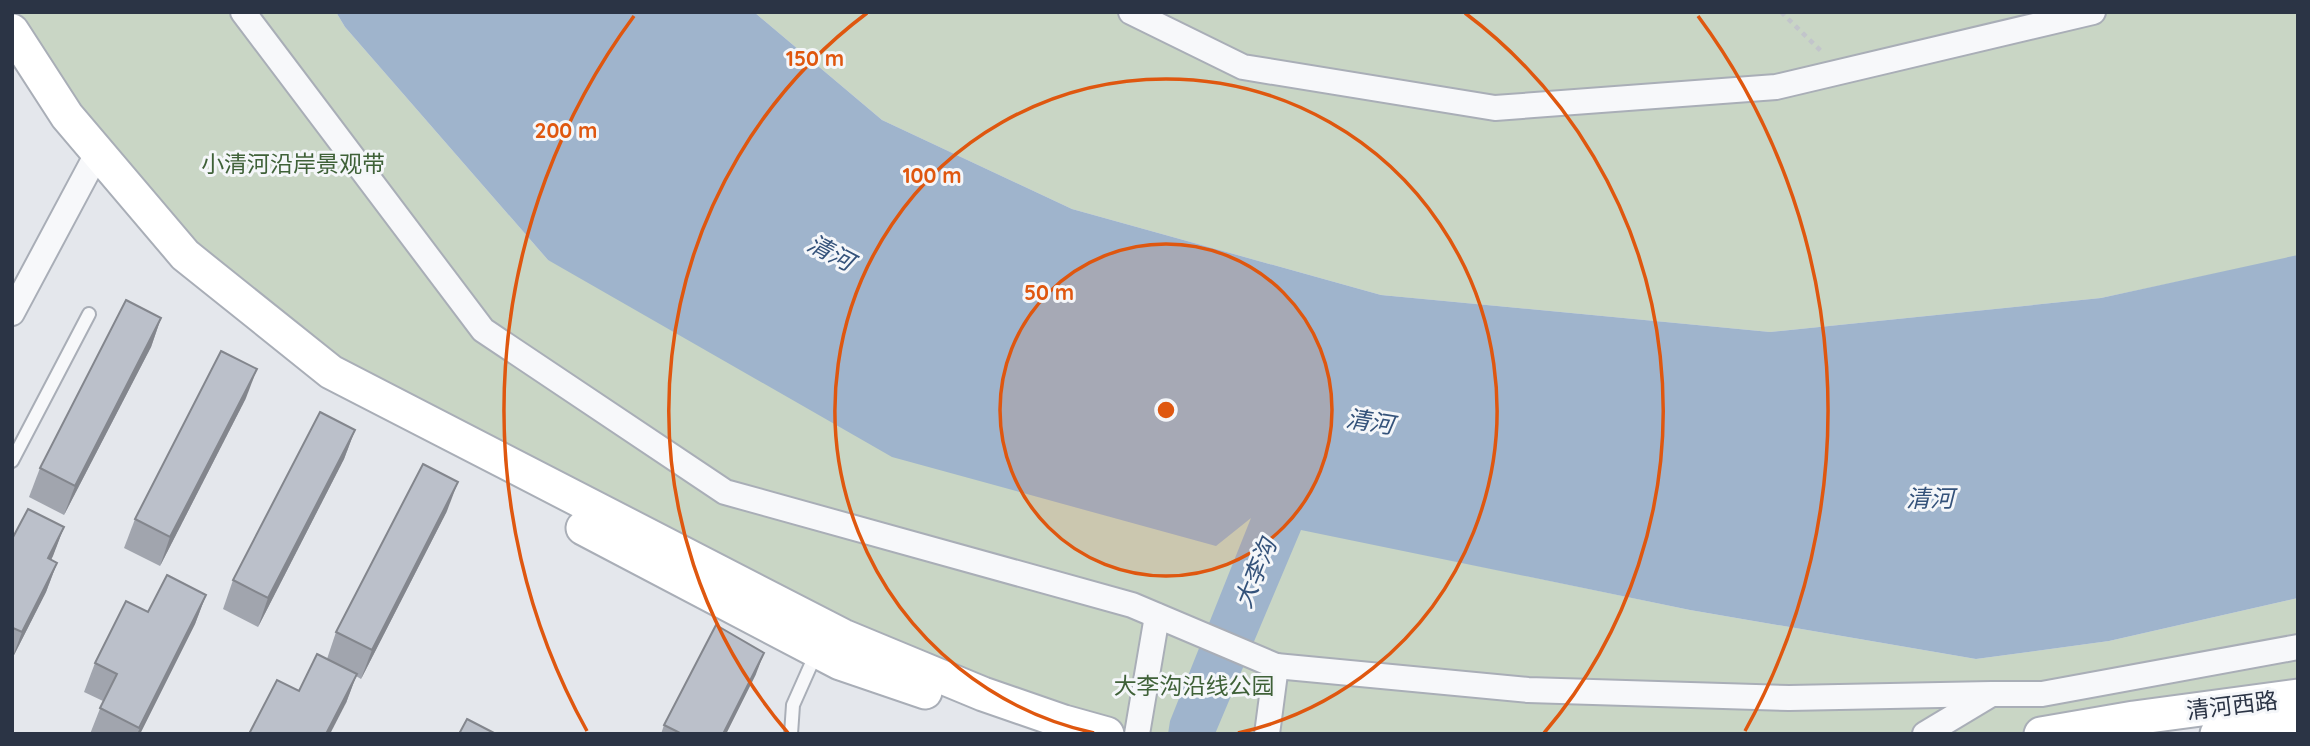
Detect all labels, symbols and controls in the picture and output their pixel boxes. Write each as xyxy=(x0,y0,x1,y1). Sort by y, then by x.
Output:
text: 150 m xyxy=(786,45,844,71)
text: 200 m xyxy=(535,117,597,143)
park label: 小清河沿岸景观带 xyxy=(201,149,385,178)
text: 100 m xyxy=(902,162,962,188)
water label: 清河 xyxy=(803,227,863,278)
text: 50 m xyxy=(1024,279,1074,305)
centre of rings xyxy=(1154,398,1178,422)
water label: 清河 xyxy=(1344,402,1400,440)
water label: 清河 xyxy=(1906,483,1958,513)
water label: 大李沟 xyxy=(1228,531,1284,612)
park label: 大李沟沿线公园 xyxy=(1114,671,1275,700)
street label: 清河西路 xyxy=(2185,685,2279,725)

